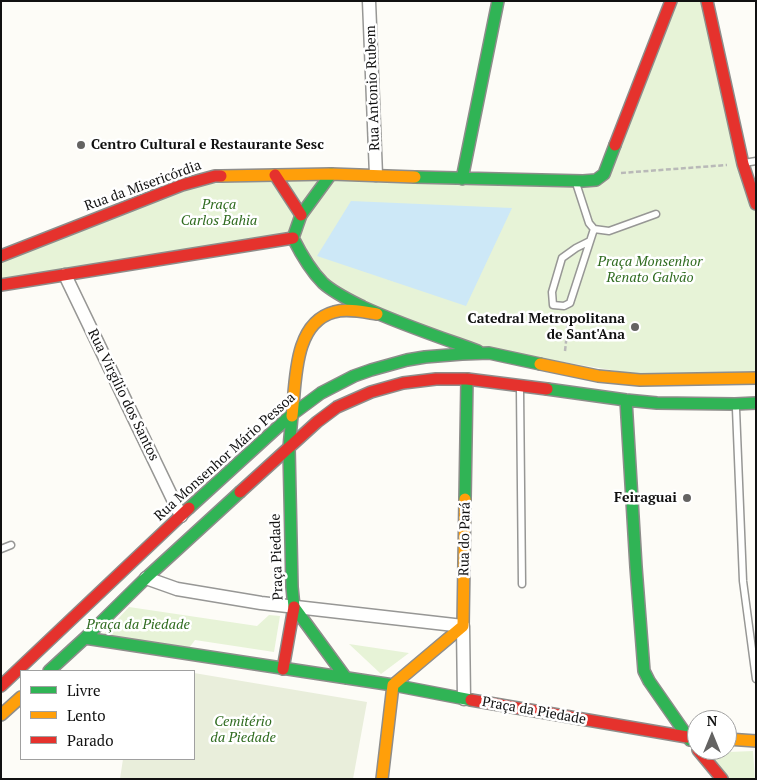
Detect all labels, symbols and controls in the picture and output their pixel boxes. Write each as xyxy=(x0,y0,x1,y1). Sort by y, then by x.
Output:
street label: Rua Antonio Rubem xyxy=(362,25,384,151)
place label: Centro Cultural e Restaurante Sesc xyxy=(91,137,324,153)
marker: Centro Cultural e Restaurante Sesc xyxy=(75,139,87,151)
street label: Rua da Misericórdia xyxy=(82,157,204,215)
park label: Praça Carlos Bahia xyxy=(181,197,257,230)
park label: Praça Monsenhor Renato Galvão xyxy=(598,254,702,286)
place label: Catedral Metropolitana de Sant'Ana xyxy=(468,311,625,344)
marker: Catedral Metropolitana de Sant'Ana xyxy=(629,321,641,333)
street label: Rua Virgílio dos Santos xyxy=(84,326,162,464)
street label: Rua Monsenhor Mário Pessoa xyxy=(151,389,299,525)
place label: Feiraguai xyxy=(614,490,677,506)
marker: Feiraguai xyxy=(681,492,693,504)
street label: Rua do Pará xyxy=(456,502,474,576)
street label: Praça Piedade xyxy=(267,513,287,601)
park label: Praça da Piedade xyxy=(86,617,190,633)
legend xyxy=(20,670,195,760)
text: Livre xyxy=(67,680,101,700)
street label: Praça da Piedade xyxy=(481,694,587,728)
text: Lento xyxy=(67,705,106,725)
north arrow xyxy=(687,710,737,760)
text: N xyxy=(707,711,717,730)
park label: Cemitério da Piedade xyxy=(210,714,276,746)
text: Parado xyxy=(67,730,113,750)

